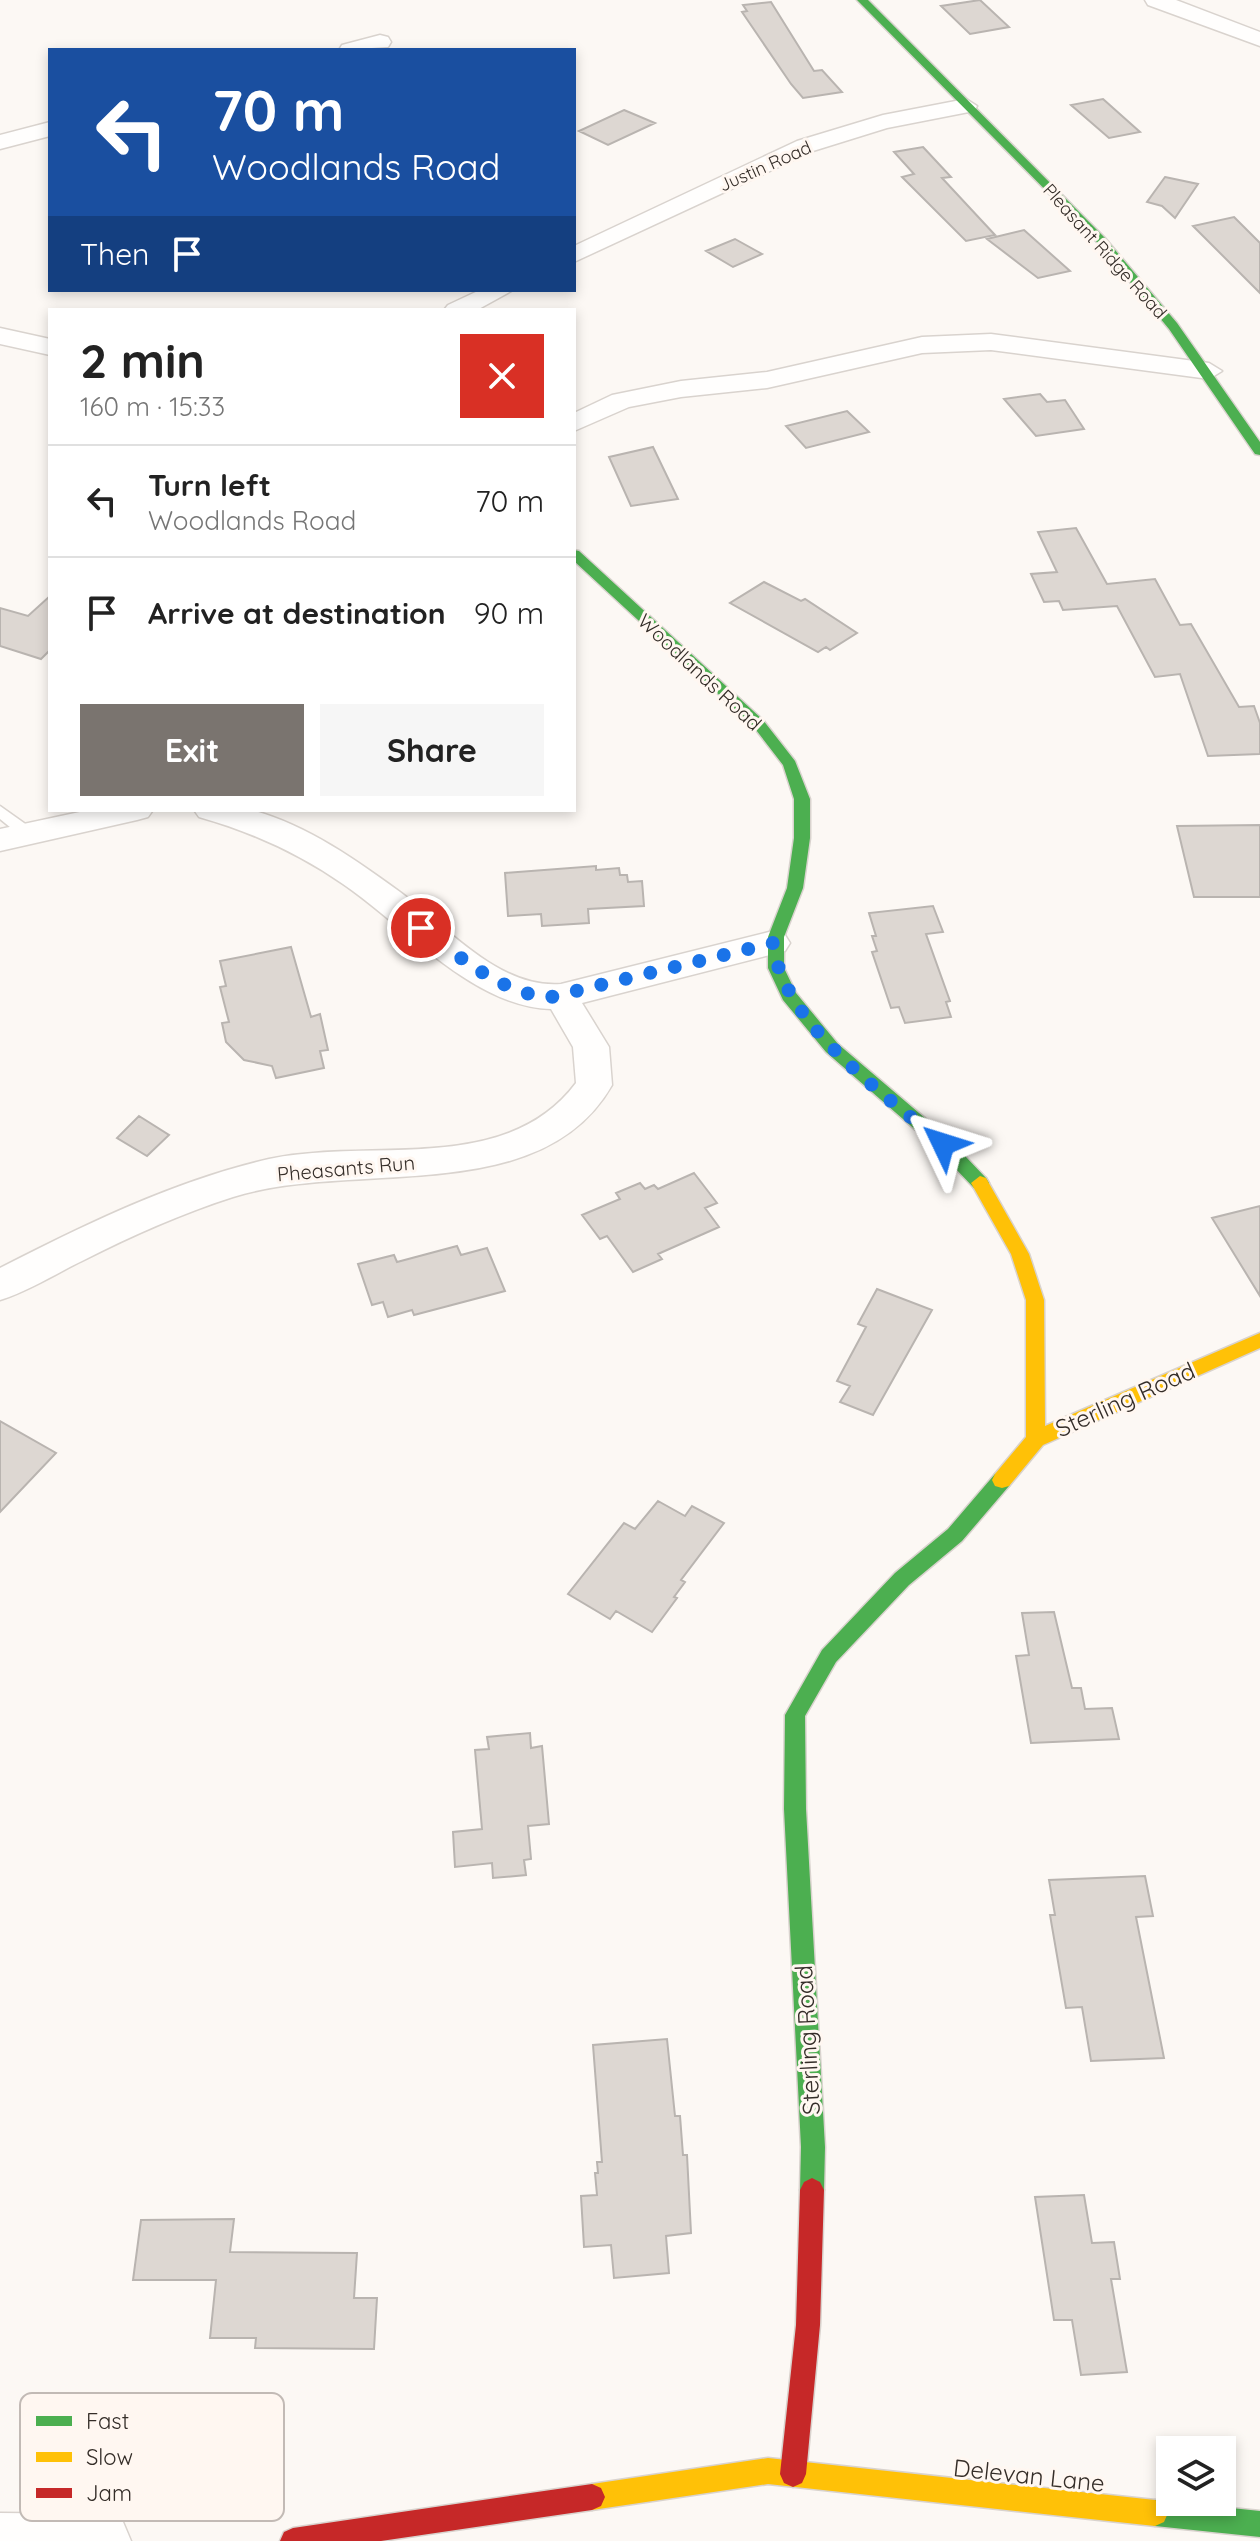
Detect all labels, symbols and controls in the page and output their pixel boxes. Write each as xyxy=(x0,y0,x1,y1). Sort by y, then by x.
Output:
text: 70 m xyxy=(212,75,344,145)
icon: left xyxy=(80,80,184,184)
street label: Justin Road xyxy=(715,135,815,197)
text: Woodlands Road xyxy=(212,144,500,189)
street label: Pleasant Ridge Road xyxy=(1038,179,1172,323)
icon: arrive xyxy=(165,232,209,276)
text: Then xyxy=(80,235,149,273)
text: 2 min xyxy=(80,330,205,390)
button: close xyxy=(460,334,544,418)
text: 160 m · 15:33 xyxy=(80,390,225,423)
text: Turn left xyxy=(148,466,271,504)
icon: left xyxy=(80,479,124,523)
text: 70 m xyxy=(475,482,544,520)
text: Woodlands Road xyxy=(148,504,356,537)
icon: arrive xyxy=(80,591,124,635)
text: Arrive at destination xyxy=(148,594,446,632)
text: 90 m xyxy=(474,594,544,632)
street label: Woodlands Road xyxy=(633,608,767,736)
button: Exit xyxy=(80,704,304,796)
button: Share xyxy=(320,704,544,796)
pin xyxy=(387,894,455,962)
icon: arrive xyxy=(399,906,443,950)
position arrow xyxy=(901,1102,985,1186)
street label: Pheasants Run xyxy=(276,1150,416,1186)
street label: Sterling Road xyxy=(1050,1355,1200,1443)
street label: Sterling Road xyxy=(788,1964,826,2116)
legend xyxy=(20,2393,284,2521)
text: Fast xyxy=(86,2407,129,2435)
map controls xyxy=(1156,2436,1236,2516)
button: layers xyxy=(1156,2436,1236,2516)
text: Slow xyxy=(86,2443,133,2471)
street label: Delevan Lane xyxy=(952,2452,1106,2498)
text: Jam xyxy=(86,2479,132,2507)

